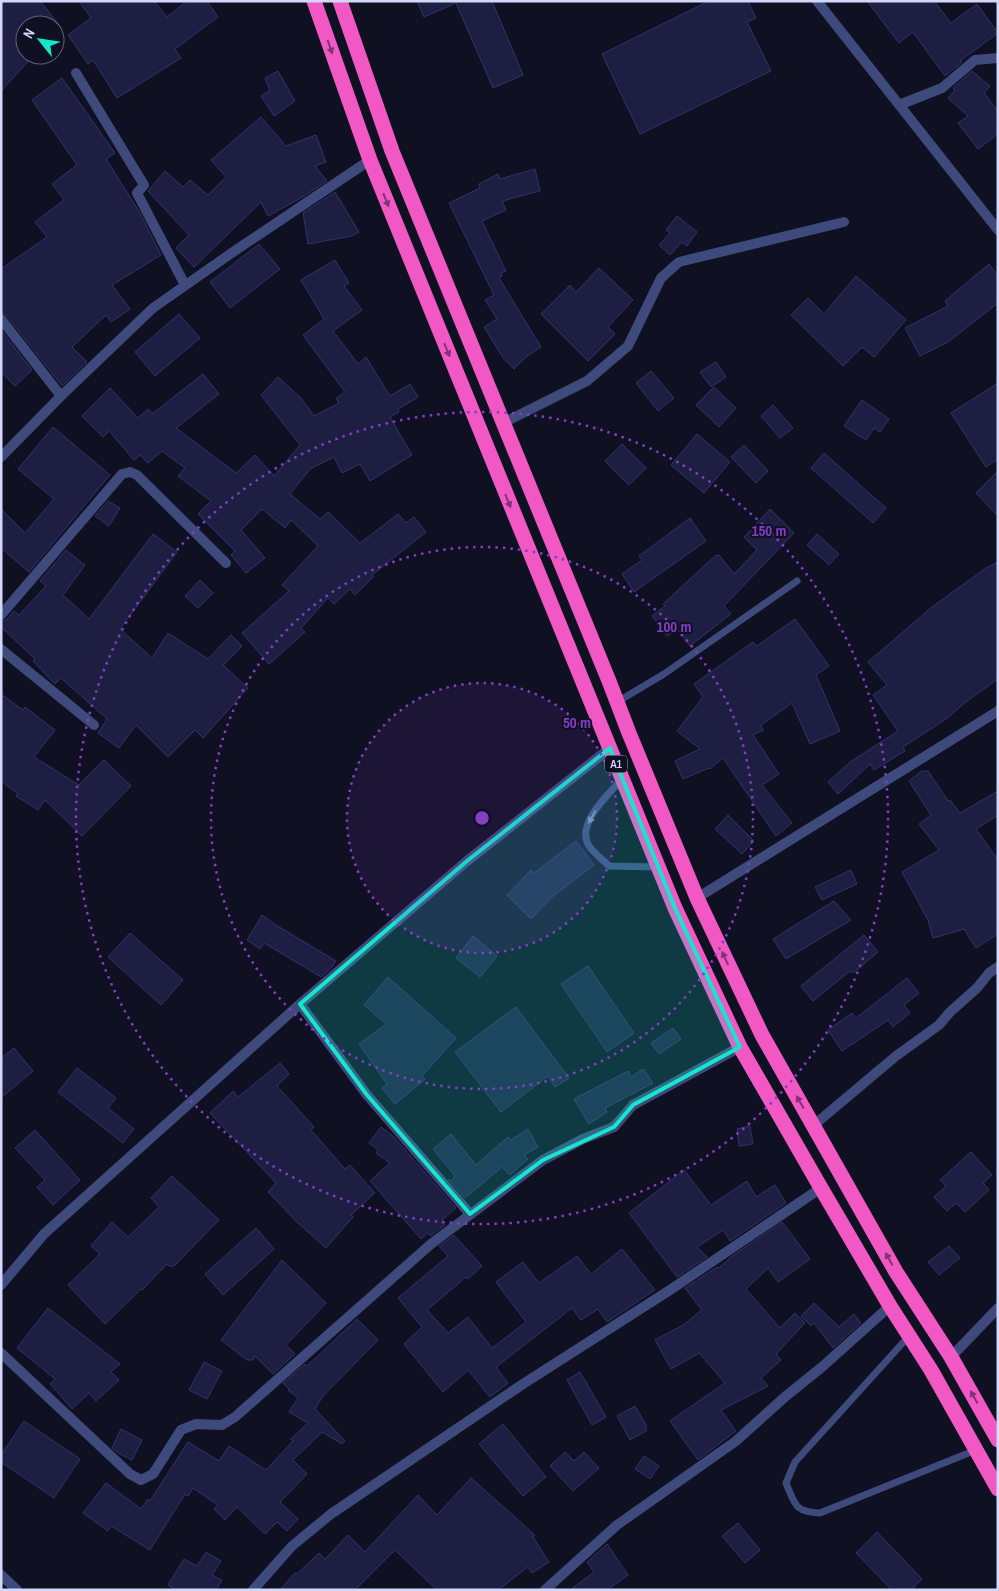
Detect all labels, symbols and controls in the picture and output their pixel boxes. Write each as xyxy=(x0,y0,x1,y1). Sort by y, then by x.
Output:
north arrow xyxy=(15,15,65,65)
text: N xyxy=(19,25,39,42)
one-way arrow xyxy=(327,40,334,55)
one-way arrow xyxy=(382,193,390,208)
one-way arrow xyxy=(444,343,451,358)
one-way arrow xyxy=(504,494,512,509)
text: 150 m xyxy=(752,520,786,541)
text: 100 m xyxy=(657,616,691,637)
text: 50 m xyxy=(563,712,591,733)
road number: A1 xyxy=(605,756,627,772)
centre of rings xyxy=(473,809,491,827)
one-way arrow xyxy=(588,809,596,824)
one-way arrow xyxy=(721,951,729,965)
one-way arrow xyxy=(796,1096,805,1109)
one-way arrow xyxy=(885,1251,893,1266)
one-way arrow xyxy=(970,1390,978,1405)

